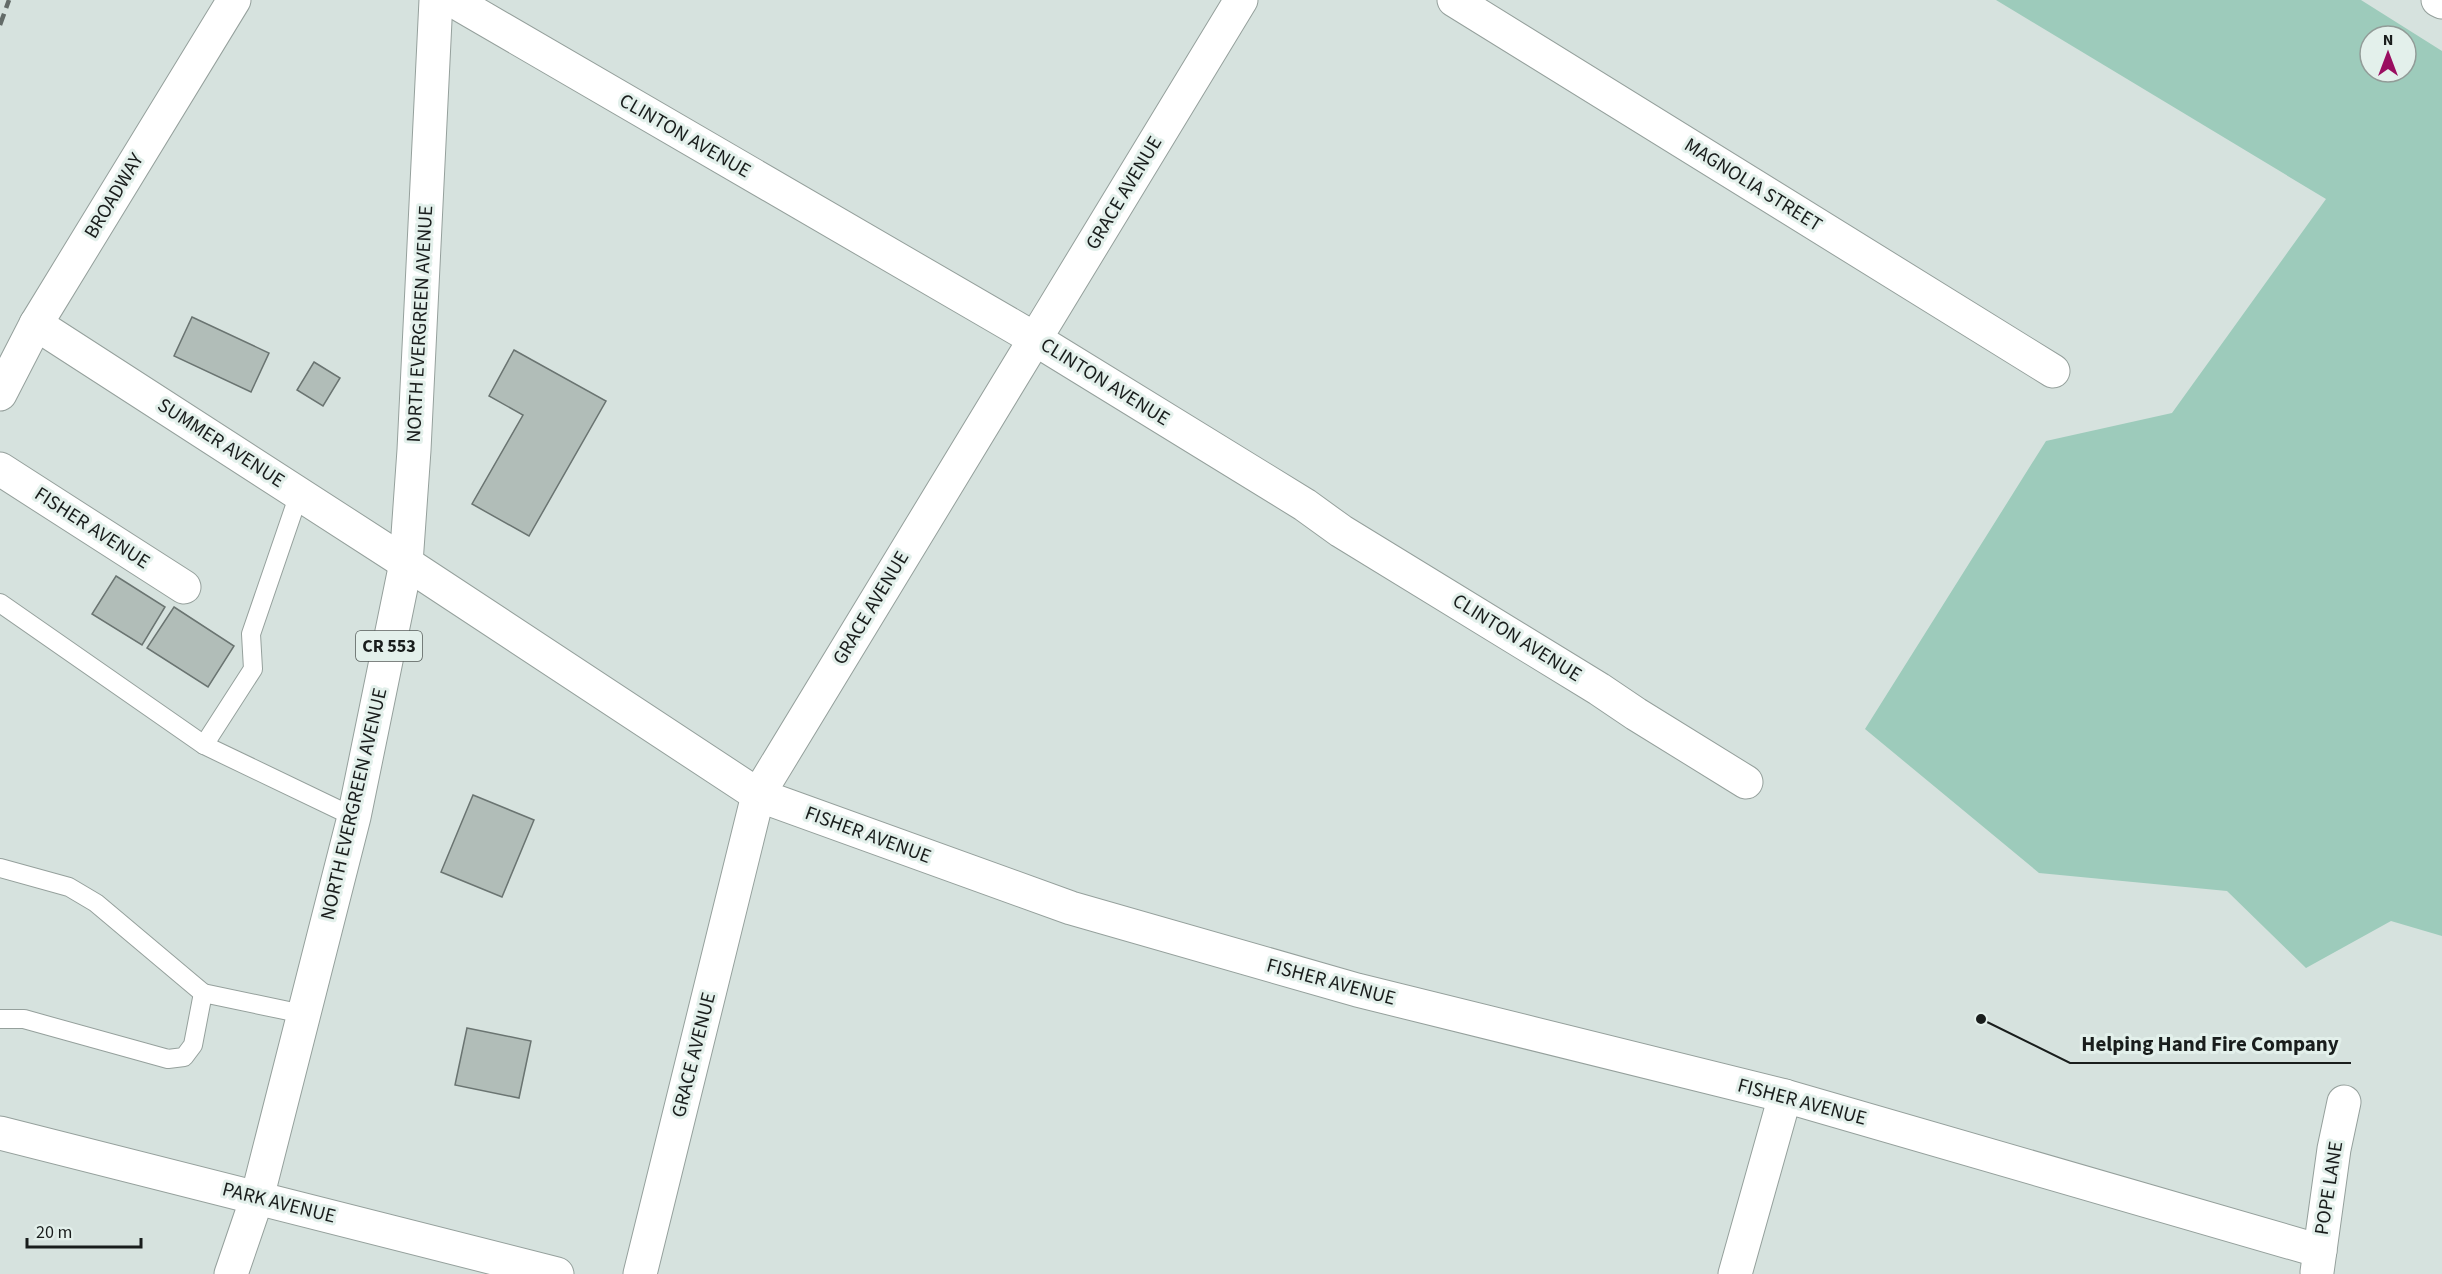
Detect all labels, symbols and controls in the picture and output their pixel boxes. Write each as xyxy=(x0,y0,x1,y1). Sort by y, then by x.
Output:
north arrow xyxy=(2358,24,2418,84)
text: N xyxy=(2383,29,2393,51)
street label: CLINTON AVENUE xyxy=(614,87,756,185)
street label: GRACE AVENUE xyxy=(1079,131,1169,255)
street label: MAGNOLIA STREET xyxy=(1679,131,1828,239)
street label: BROADWAY xyxy=(78,148,151,244)
street label: NORTH EVERGREEN AVENUE xyxy=(400,205,440,443)
street label: CLINTON AVENUE xyxy=(1035,331,1175,433)
street label: SUMMER AVENUE xyxy=(152,391,290,495)
street label: FISHER AVENUE xyxy=(29,480,155,576)
street label: GRACE AVENUE xyxy=(826,546,916,670)
street label: CLINTON AVENUE xyxy=(1447,587,1587,689)
road number: CR 553 xyxy=(356,631,422,661)
street label: NORTH EVERGREEN AVENUE xyxy=(314,685,394,923)
street label: FISHER AVENUE xyxy=(801,799,935,871)
street label: FISHER AVENUE xyxy=(1263,951,1399,1013)
street label: GRACE AVENUE xyxy=(665,989,723,1121)
callout: Helping Hand Fire Company xyxy=(2070,1024,2351,1063)
text: Helping Hand Fire Company xyxy=(2081,1029,2339,1059)
street label: FISHER AVENUE xyxy=(1734,1071,1870,1133)
street label: POPE LANE xyxy=(2308,1139,2350,1237)
street label: PARK AVENUE xyxy=(219,1175,339,1231)
scale bar xyxy=(27,1211,141,1249)
text: 20 m xyxy=(36,1220,72,1245)

